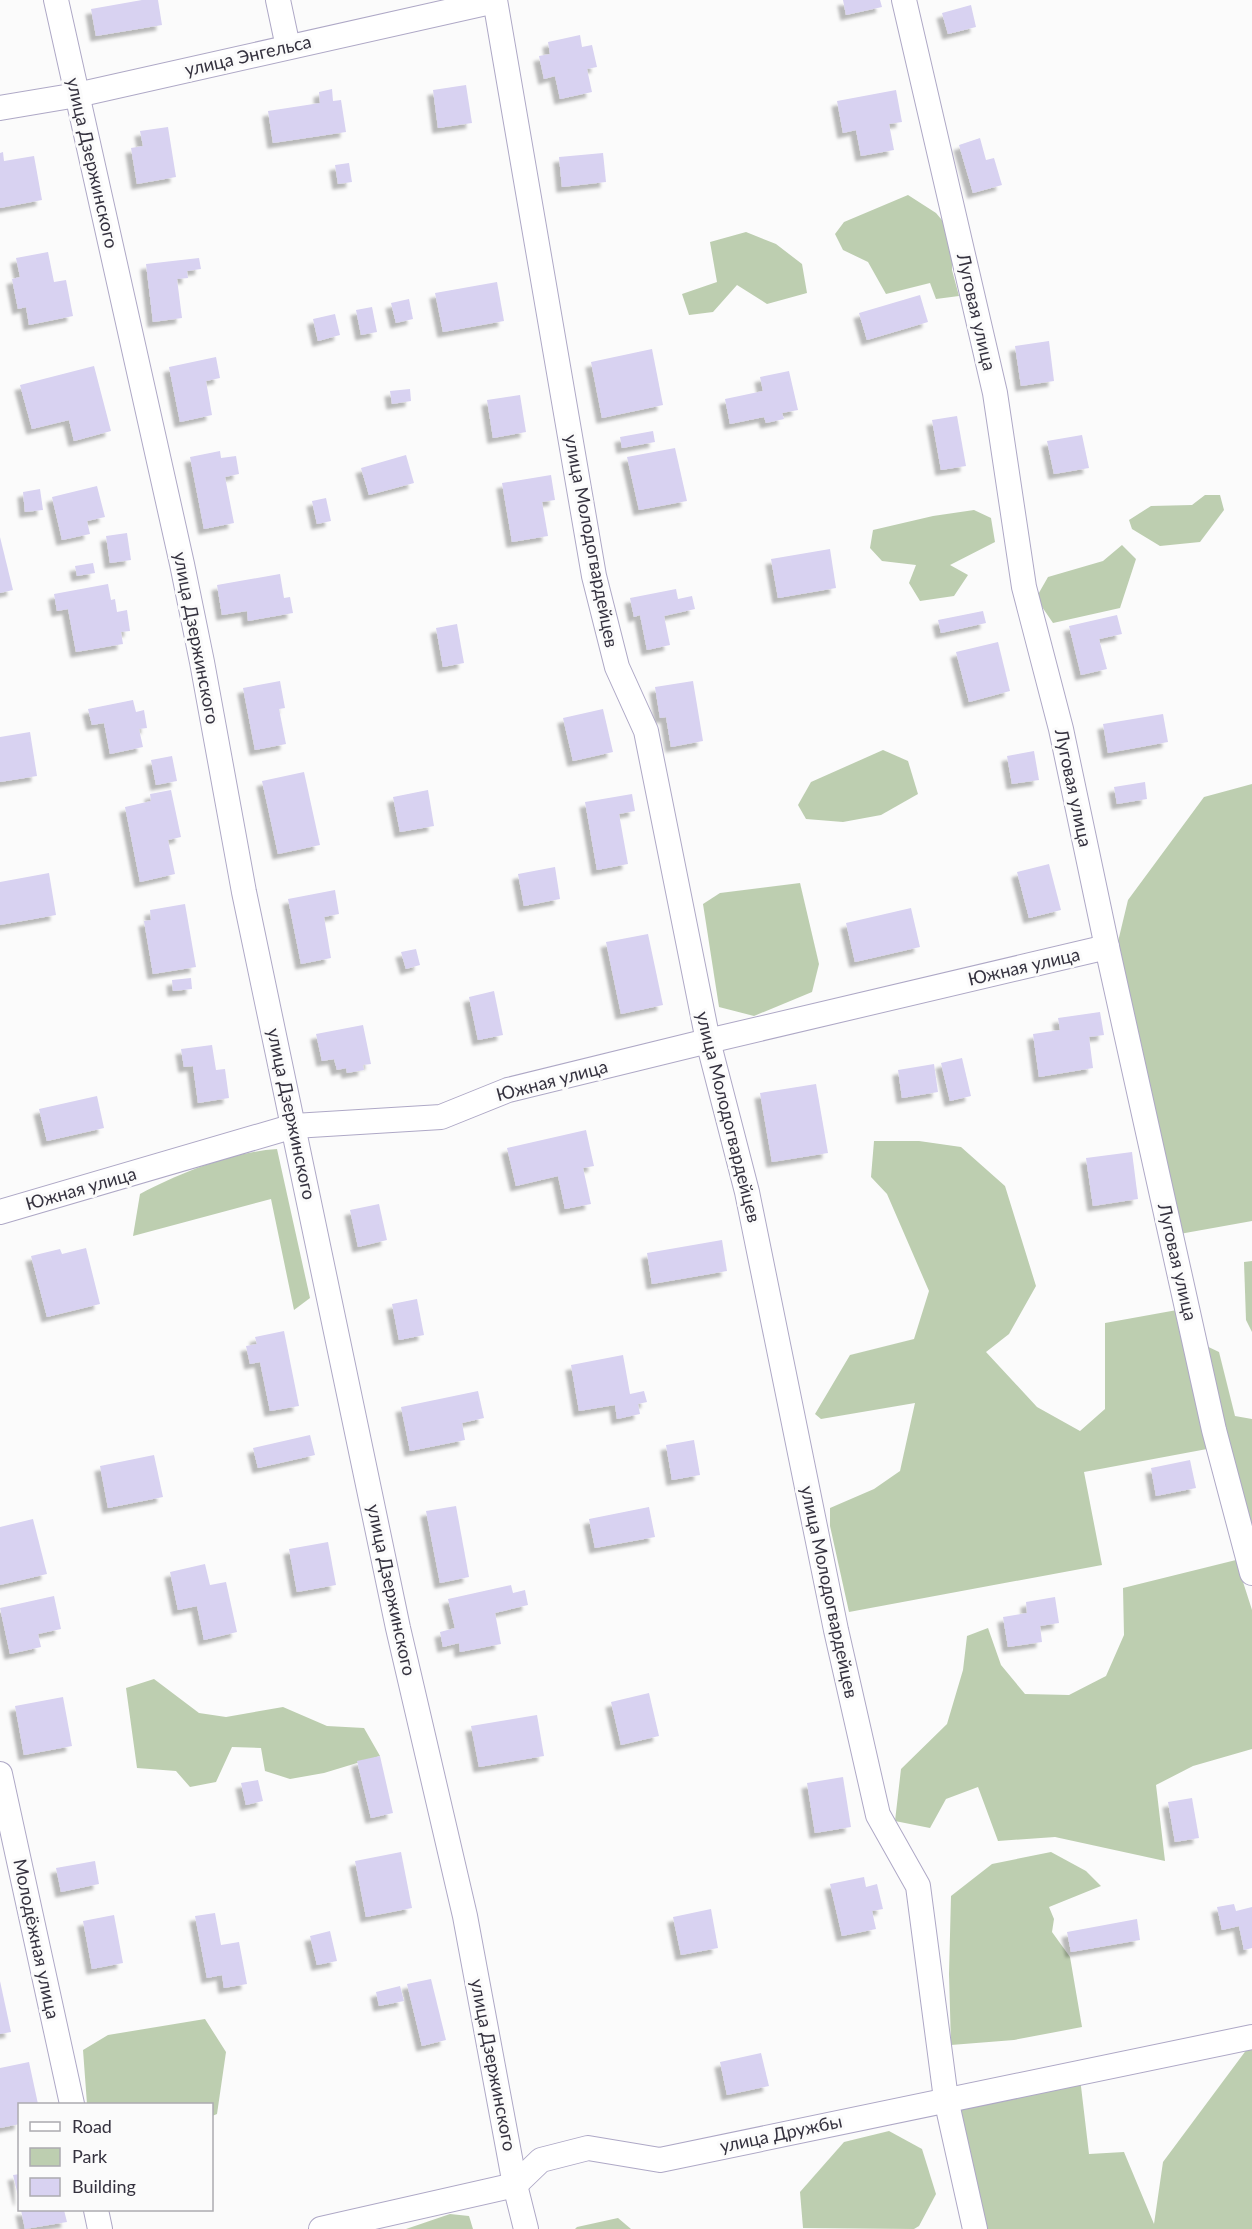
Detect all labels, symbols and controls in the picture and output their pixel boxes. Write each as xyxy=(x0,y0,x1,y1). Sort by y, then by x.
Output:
street label: улица Энгельса xyxy=(182,30,313,80)
street label: улица Дзержинского xyxy=(63,75,123,250)
street label: Луговая улица xyxy=(953,250,1001,373)
street label: улица Молодогвардейцев xyxy=(561,432,623,649)
street label: улица Дзержинского xyxy=(170,550,224,726)
street label: Луговая улица xyxy=(1051,726,1097,849)
street label: Южная улица xyxy=(966,942,1082,990)
street label: улица Молодогвардейцев xyxy=(692,1009,766,1225)
street label: улица Дзержинского xyxy=(263,1026,321,1202)
street label: Южная улица xyxy=(494,1055,610,1105)
street label: Южная улица xyxy=(23,1162,139,1214)
street label: Луговая улица xyxy=(1154,1200,1202,1323)
street label: улица Молодогвардейцев xyxy=(797,1483,863,1700)
street label: улица Дзержинского xyxy=(363,1502,421,1678)
street label: Молодёжная улица xyxy=(9,1857,65,2021)
street label: улица Дзержинского xyxy=(467,1977,521,2153)
legend xyxy=(18,2103,213,2211)
street label: улица Дружбы xyxy=(718,2109,844,2157)
text: Road xyxy=(72,2115,112,2137)
text: Park xyxy=(72,2145,108,2167)
text: Building xyxy=(72,2175,136,2197)

